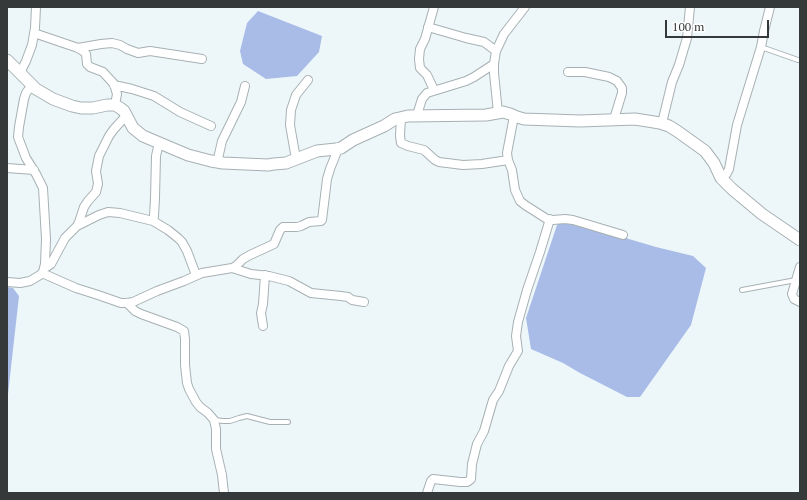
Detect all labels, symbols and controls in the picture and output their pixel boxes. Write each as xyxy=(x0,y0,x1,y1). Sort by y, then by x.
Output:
scale bar xyxy=(667,12,771,38)
text: 100 m xyxy=(672,19,704,34)

